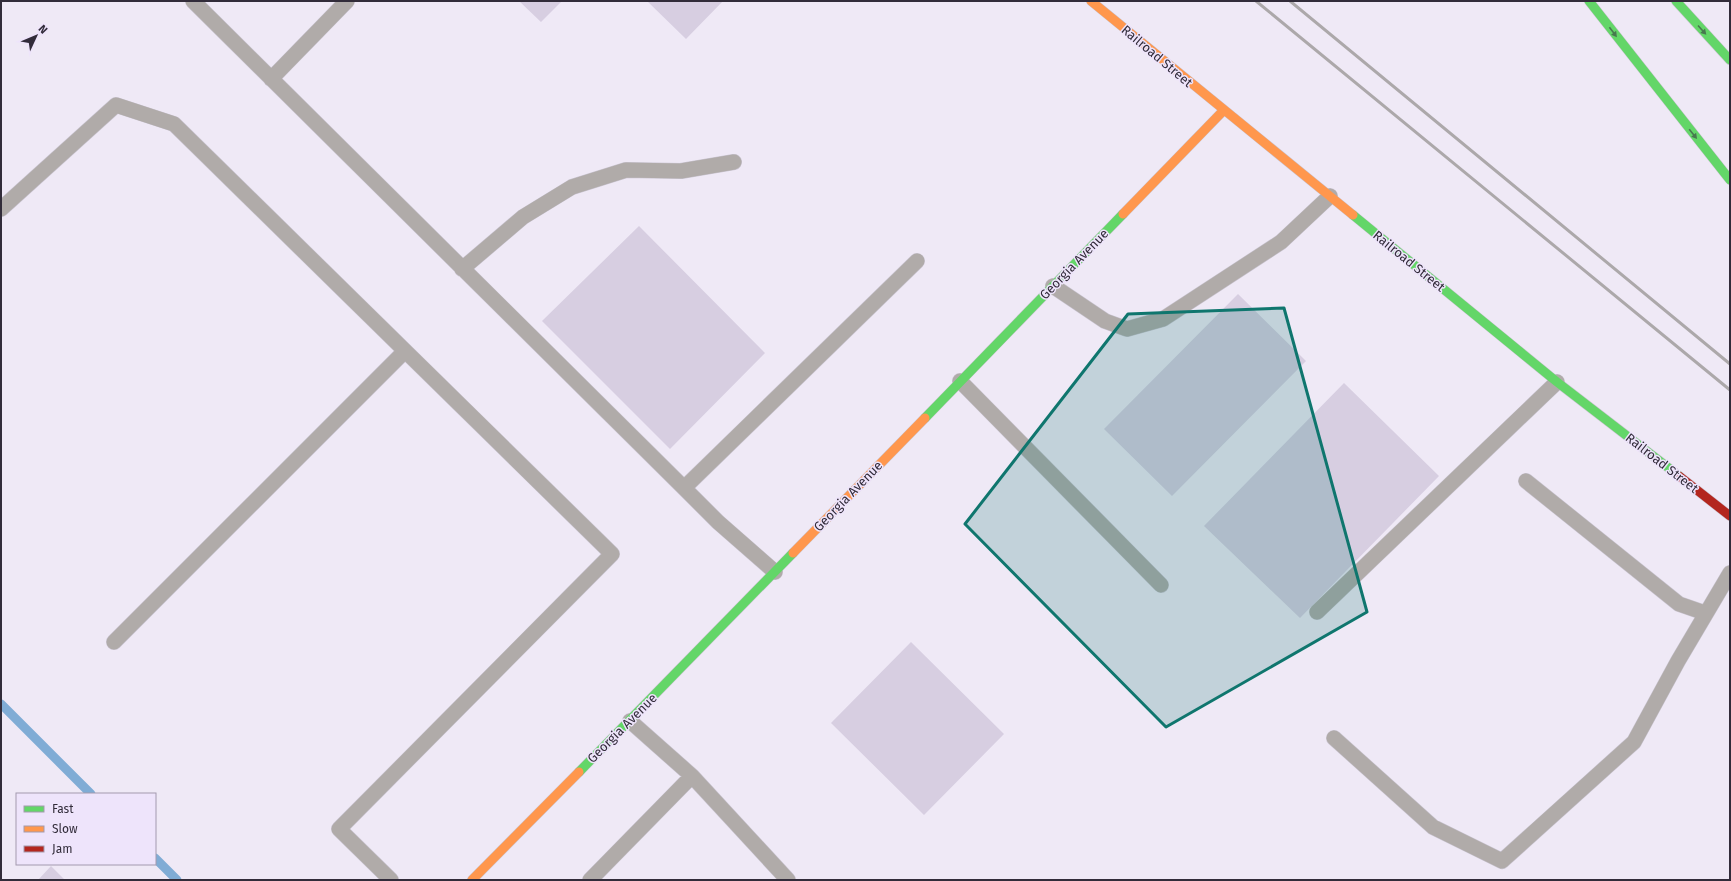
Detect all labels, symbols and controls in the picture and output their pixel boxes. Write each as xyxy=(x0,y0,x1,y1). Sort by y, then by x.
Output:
north arrow xyxy=(16,16,56,56)
text: N xyxy=(36,22,50,37)
street label: Railroad Street xyxy=(1118,22,1196,90)
one-way arrow xyxy=(1697,25,1707,35)
one-way arrow xyxy=(1608,27,1617,38)
one-way arrow xyxy=(1689,129,1698,140)
street label: Georgia Avenue xyxy=(1037,226,1111,302)
street label: Railroad Street xyxy=(1370,228,1448,295)
street label: Railroad Street xyxy=(1623,430,1702,496)
street label: Georgia Avenue xyxy=(811,458,885,534)
street label: Georgia Avenue xyxy=(584,690,660,766)
legend xyxy=(16,793,156,865)
text: Fast xyxy=(52,802,74,816)
text: Slow xyxy=(52,822,78,836)
text: Jam xyxy=(52,842,72,856)

